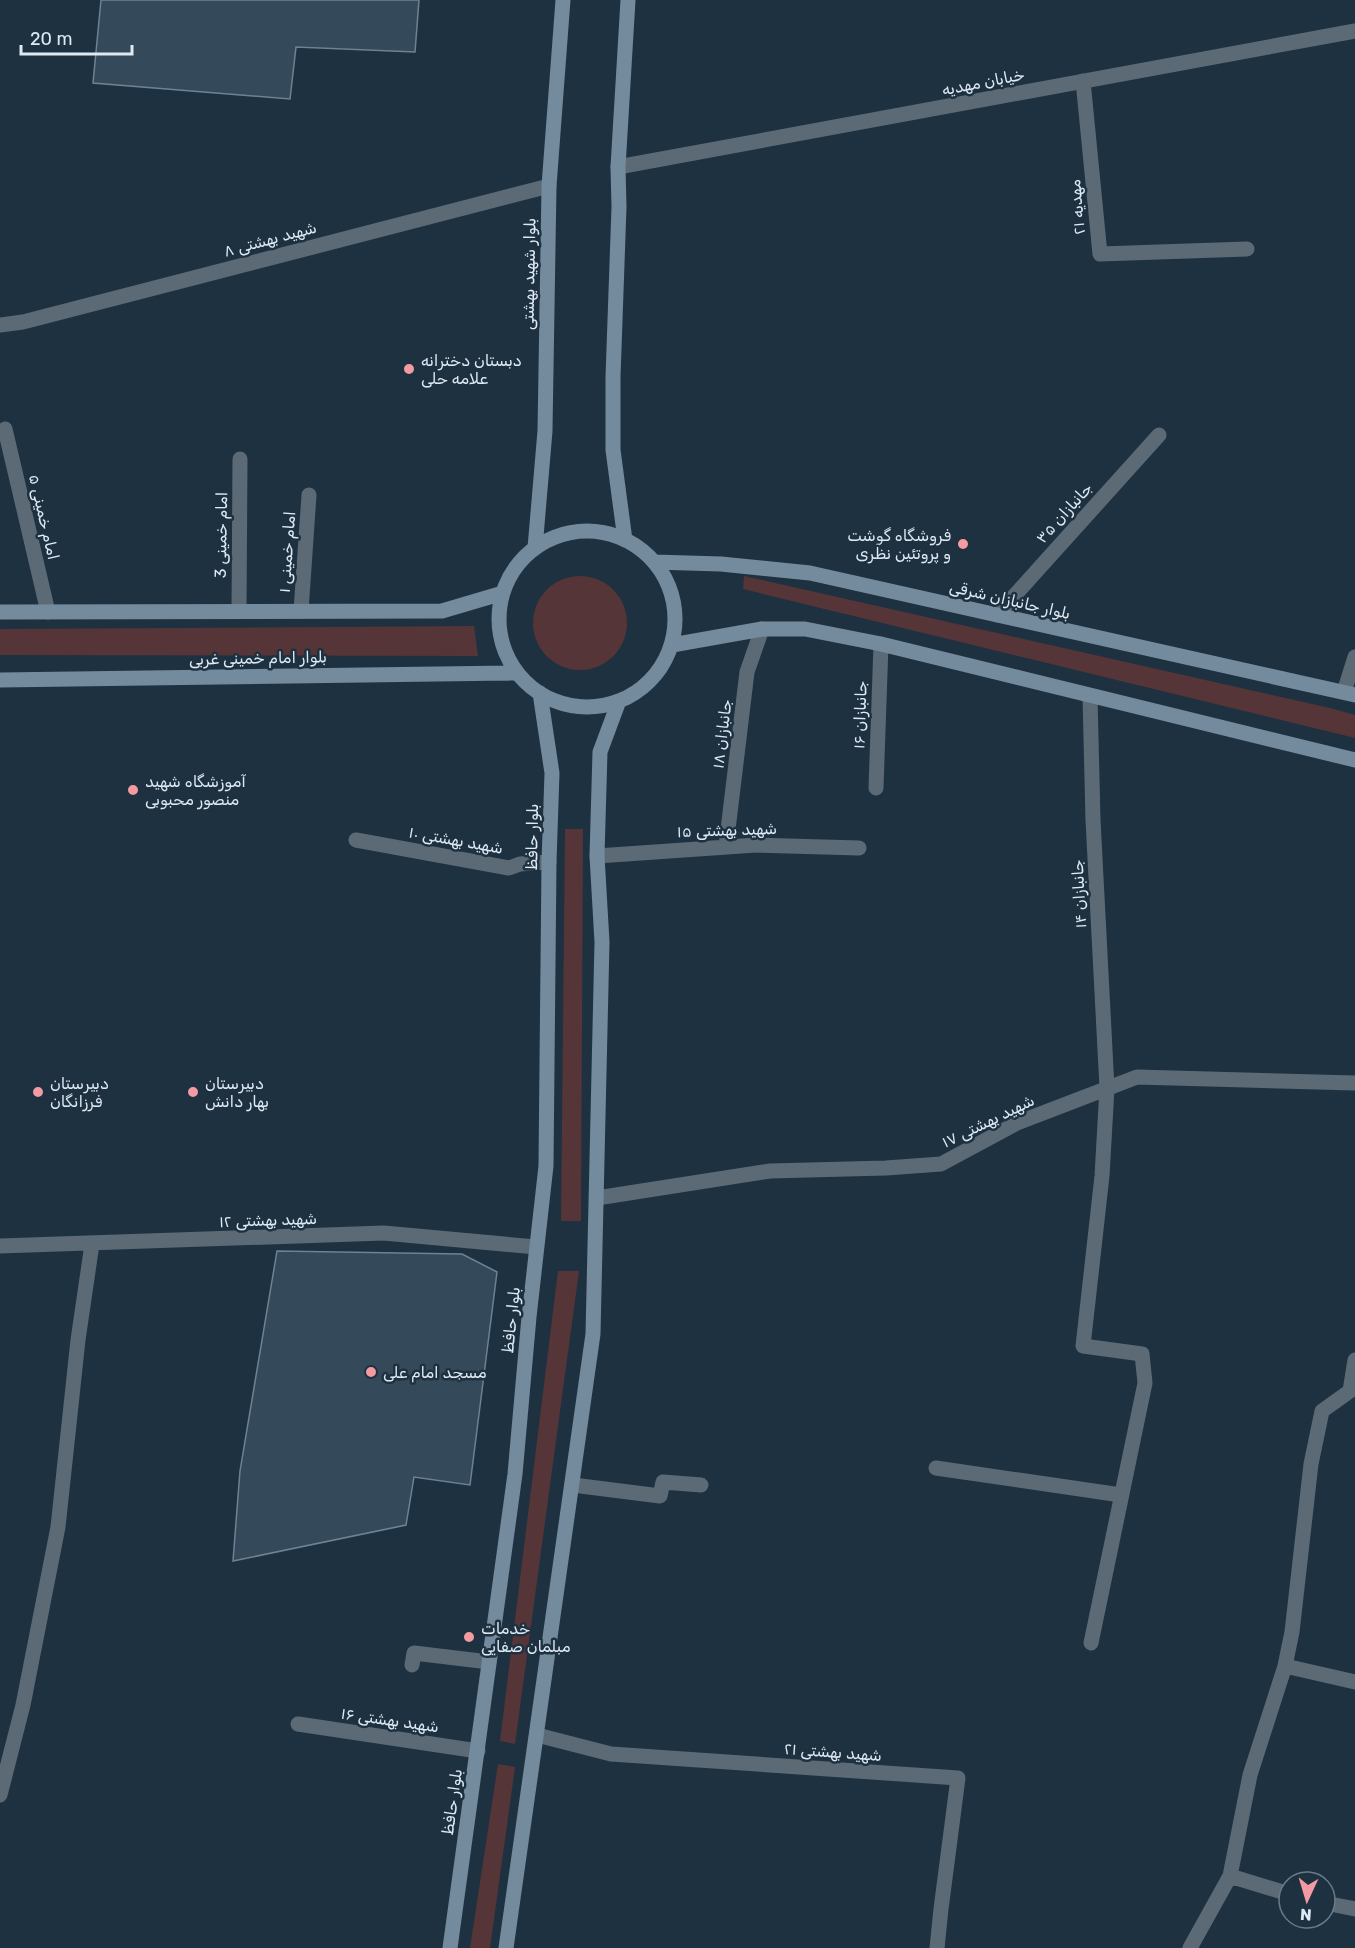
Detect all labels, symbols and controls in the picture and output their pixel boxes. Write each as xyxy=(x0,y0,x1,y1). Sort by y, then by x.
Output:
scale bar xyxy=(21,18,132,56)
text: 20 m xyxy=(30,28,72,50)
street label: خیابان مهدیه xyxy=(940,65,1026,100)
street label: مهدیه ۲۱ xyxy=(1065,178,1090,236)
street label: شهید بهشتی ۸ xyxy=(221,217,319,262)
street label: بلوار شهید بهشتی xyxy=(519,218,540,330)
place label: دبستان دخترانه علامه حلی xyxy=(421,351,522,388)
marker: دبستان دخترانه علامه حلی xyxy=(402,362,416,376)
street label: امام خمینی ۵ xyxy=(24,472,63,562)
street label: جانبازان ۳۵ xyxy=(1032,479,1097,548)
street label: امام خمینی 3 xyxy=(211,492,232,578)
street label: امام خمینی ۱ xyxy=(275,510,300,594)
place label: فروشگاه گوشت و پروتئین نظری xyxy=(847,526,951,564)
marker: فروشگاه گوشت و پروتئین نظری xyxy=(956,537,970,551)
street label: بلوار جانبازان شرقی xyxy=(947,577,1072,624)
street label: بلوار امام خمینی غربی xyxy=(189,647,327,670)
street label: جانبازان ۱۶ xyxy=(849,681,872,749)
street label: جانبازان ۱۸ xyxy=(708,698,737,770)
place label: آموزشگاه شهید منصور محبوبی xyxy=(145,772,246,810)
marker: آموزشگاه شهید منصور محبوبی xyxy=(126,783,140,797)
street label: بلوار حافظ xyxy=(522,803,543,871)
street label: شهید بهشتی ۱۵ xyxy=(677,819,778,842)
street label: شهید بهشتی ۱۰ xyxy=(407,822,505,859)
street label: جانبازان ۱۴ xyxy=(1068,859,1091,929)
place label: دبیرستان فرزانگان xyxy=(50,1074,109,1112)
place label: دبیرستان بهار دانش xyxy=(205,1074,269,1112)
marker: دبیرستان فرزانگان xyxy=(31,1085,45,1099)
marker: دبیرستان بهار دانش xyxy=(186,1085,200,1099)
street label: شهید بهشتی ۱۷ xyxy=(939,1090,1038,1152)
street label: شهید بهشتی ۱۲ xyxy=(219,1209,317,1232)
street label: بلوار حافظ xyxy=(498,1286,525,1354)
place label: مسجد امام علی xyxy=(383,1363,487,1383)
marker: مسجد امام علی xyxy=(364,1365,378,1379)
place label: خدمات مبلمان صفایی xyxy=(481,1619,571,1656)
marker: خدمات مبلمان صفایی xyxy=(462,1630,476,1644)
street label: شهید بهشتی ۱۶ xyxy=(340,1704,440,1737)
street label: شهید بهشتی ۲۱ xyxy=(783,1739,883,1766)
street label: بلوار حافظ xyxy=(438,1768,467,1836)
north arrow xyxy=(1277,1870,1337,1930)
text: N xyxy=(1300,1905,1312,1924)

